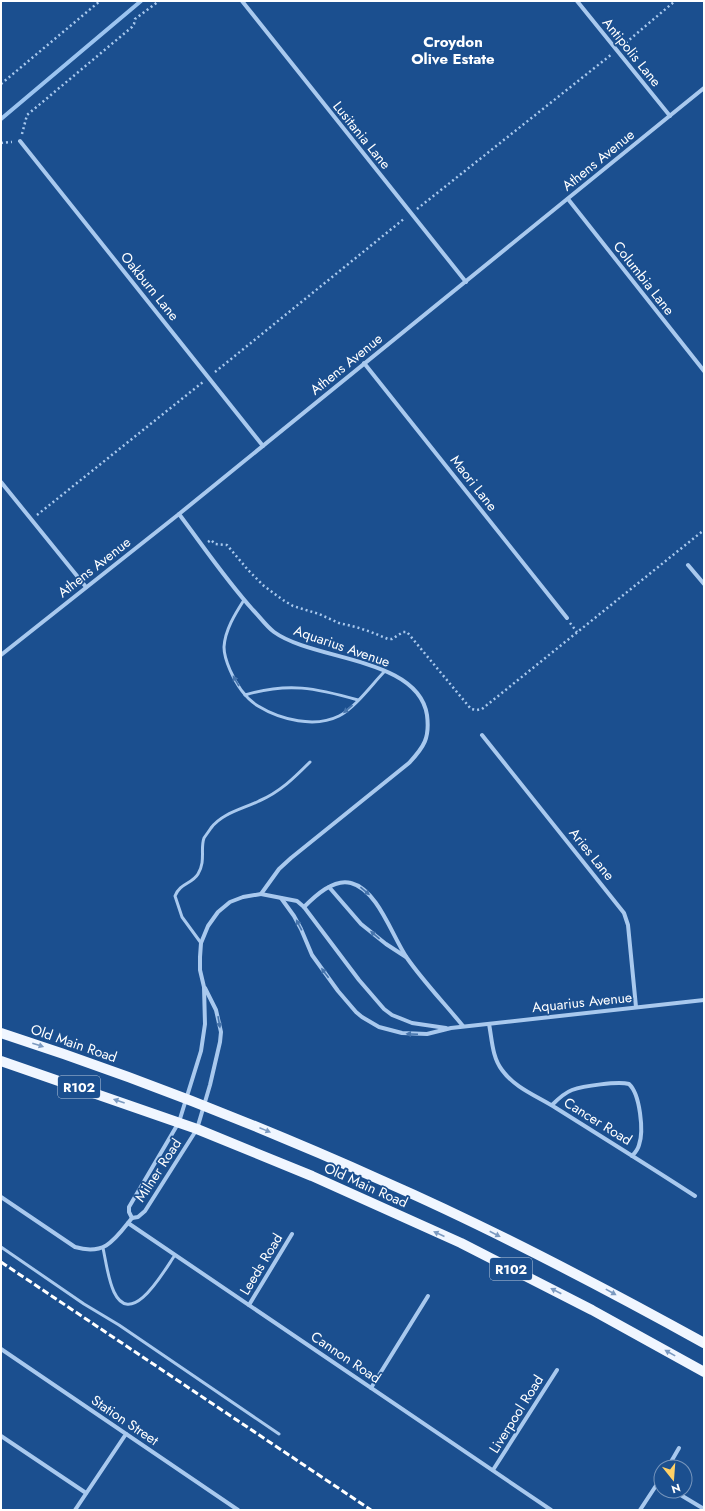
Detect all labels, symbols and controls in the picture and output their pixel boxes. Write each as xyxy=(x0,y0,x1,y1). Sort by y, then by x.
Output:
street label: Antipolis Lane xyxy=(598,13,666,91)
district label: Croydon Olive Estate xyxy=(411,31,495,70)
street label: Lusitania Lane xyxy=(328,97,396,173)
street label: Athens Avenue xyxy=(558,125,638,195)
street label: Columbia Lane xyxy=(609,237,679,319)
street label: Oakburn Lane xyxy=(116,247,184,325)
street label: Athens Avenue xyxy=(306,329,386,399)
street label: Maori Lane xyxy=(446,451,502,515)
street label: Athens Avenue xyxy=(53,532,135,602)
street label: Aquarius Avenue xyxy=(291,620,393,672)
one-way arrow xyxy=(232,675,239,687)
one-way arrow xyxy=(343,704,353,713)
street label: Aries Lane xyxy=(565,823,619,885)
one-way arrow xyxy=(359,887,370,896)
one-way arrow xyxy=(296,919,302,931)
one-way arrow xyxy=(369,931,380,940)
one-way arrow xyxy=(321,968,329,978)
street label: Aquarius Avenue xyxy=(531,987,633,1017)
one-way arrow xyxy=(216,1016,222,1028)
street label: Old Main Road xyxy=(28,1019,120,1067)
one-way arrow xyxy=(405,1031,418,1037)
one-way arrow xyxy=(32,1042,44,1048)
road number: R102 xyxy=(58,1076,100,1098)
street label: Cancer Road xyxy=(560,1092,636,1150)
one-way arrow xyxy=(113,1098,125,1104)
one-way arrow xyxy=(259,1128,271,1134)
street label: Milner Road xyxy=(130,1134,186,1206)
street label: Old Main Road xyxy=(321,1158,411,1212)
street label: Leeds Road xyxy=(235,1229,287,1299)
one-way arrow xyxy=(433,1231,445,1237)
one-way arrow xyxy=(489,1231,501,1237)
road number: R102 xyxy=(490,1258,532,1280)
one-way arrow xyxy=(550,1288,561,1294)
one-way arrow xyxy=(605,1289,617,1295)
street label: Cannon Road xyxy=(307,1326,385,1388)
one-way arrow xyxy=(664,1350,676,1357)
street label: Liverpool Road xyxy=(484,1371,548,1457)
street label: Station Street xyxy=(87,1390,163,1450)
north arrow xyxy=(653,1459,693,1499)
text: N xyxy=(669,1480,682,1497)

